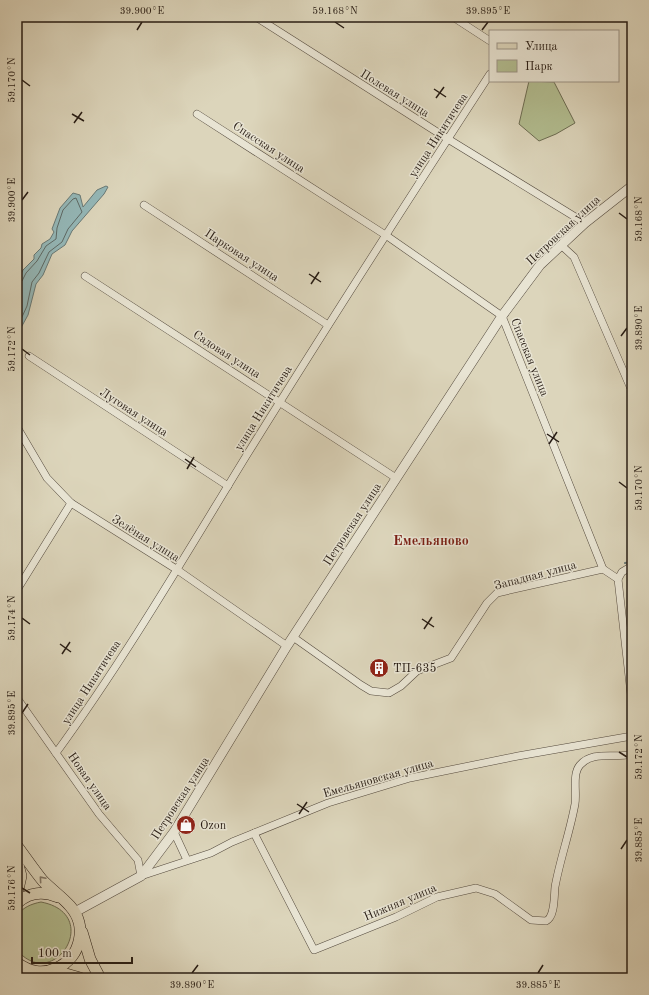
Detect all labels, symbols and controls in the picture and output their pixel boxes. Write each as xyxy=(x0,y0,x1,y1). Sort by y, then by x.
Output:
text: 39.900°E xyxy=(120,6,164,16)
text: 59.168°N xyxy=(312,6,358,16)
text: 39.895°E xyxy=(466,6,510,16)
legend xyxy=(489,30,619,82)
text: Улица xyxy=(525,41,558,53)
text: 59.170°N xyxy=(7,57,17,103)
text: Парк xyxy=(525,61,553,73)
street label: Полевая улица xyxy=(358,68,431,120)
street label: улица Никитичева xyxy=(407,91,471,180)
street label: Спасская улица xyxy=(230,120,307,176)
text: 39.900°E xyxy=(7,178,17,222)
street label: Петровская улица xyxy=(524,194,603,268)
text: 59.168°N xyxy=(634,196,644,242)
street label: Парковая улица xyxy=(202,228,281,284)
text: 39.890°E xyxy=(634,306,644,350)
street label: Спасская улица xyxy=(508,317,550,398)
text: 59.172°N xyxy=(7,326,17,372)
street label: Садовая улица xyxy=(191,329,262,381)
street label: улица Никитичева xyxy=(233,364,295,453)
street label: Луговая улица xyxy=(97,386,170,439)
text: 59.170°N xyxy=(634,465,644,511)
street label: Петровская улица xyxy=(322,481,384,568)
street label: Зелёная улица xyxy=(109,513,182,564)
district label: Емельяново xyxy=(393,534,469,548)
street label: Западная улица xyxy=(493,559,578,593)
text: 59.174°N xyxy=(7,595,17,641)
street label: улица Никитичева xyxy=(60,638,124,727)
building icon: ТП-635 xyxy=(368,657,390,679)
place label: ТП-635 xyxy=(393,662,436,675)
text: 39.895°E xyxy=(7,691,17,735)
text: 59.172°N xyxy=(634,734,644,780)
street label: Новая улица xyxy=(65,751,113,813)
street label: Петровская улица xyxy=(150,755,212,842)
street label: Емельяновская улица xyxy=(322,757,435,800)
shop icon: Ozon xyxy=(175,814,197,836)
text: 39.885°E xyxy=(634,818,644,862)
place label: Ozon xyxy=(200,820,227,832)
text: 59.176°N xyxy=(7,865,17,911)
one-way arrow xyxy=(40,876,47,883)
street label: Нижняя улица xyxy=(362,882,439,924)
scale bar xyxy=(32,939,132,965)
text: 100 m xyxy=(38,948,72,960)
text: 39.890°E xyxy=(170,980,214,990)
text: 39.885°E xyxy=(516,980,560,990)

